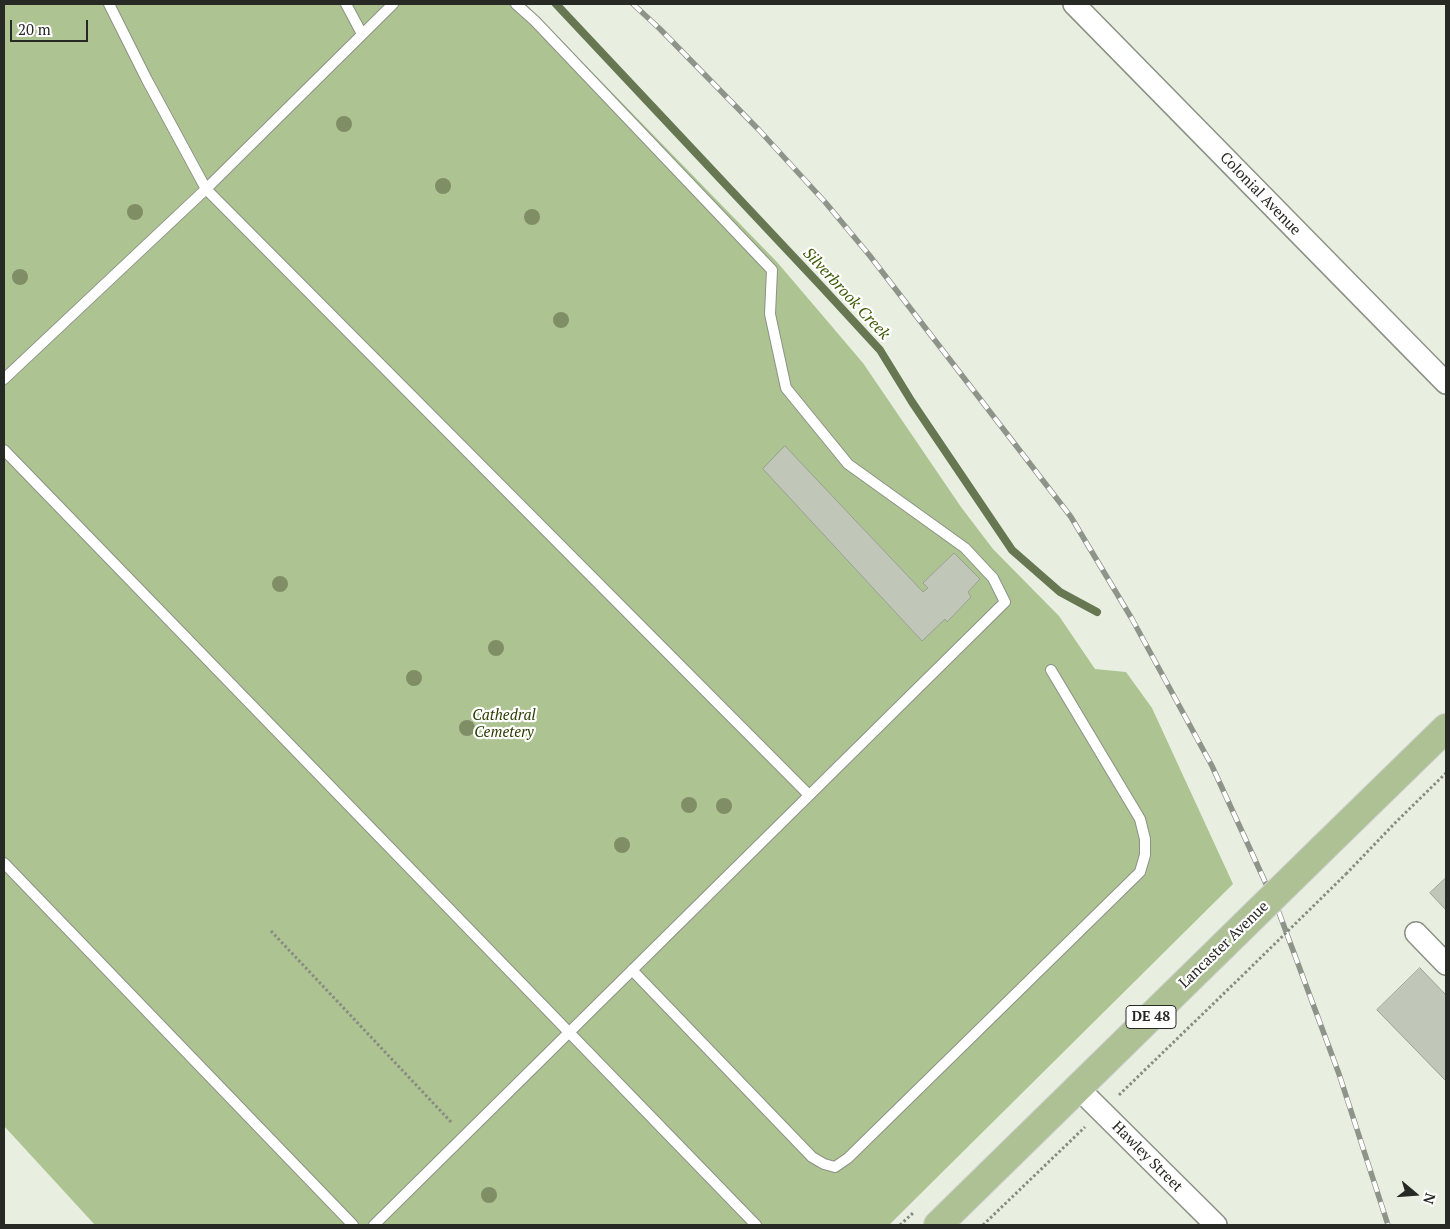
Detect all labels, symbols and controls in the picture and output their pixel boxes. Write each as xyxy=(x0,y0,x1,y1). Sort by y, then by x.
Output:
scale bar xyxy=(12,10,90,42)
text: 20 m xyxy=(18,19,51,39)
street label: Colonial Avenue xyxy=(1216,149,1304,239)
water label: Silverbrook Creek xyxy=(799,244,893,344)
park label: Cathedral Cemetery xyxy=(472,707,536,742)
street label: Lancaster Avenue xyxy=(1176,898,1272,992)
road number: DE 48 xyxy=(1126,1006,1176,1028)
street label: Hawley Street xyxy=(1108,1118,1186,1196)
north arrow xyxy=(1390,1169,1440,1219)
text: N xyxy=(1419,1191,1440,1207)

